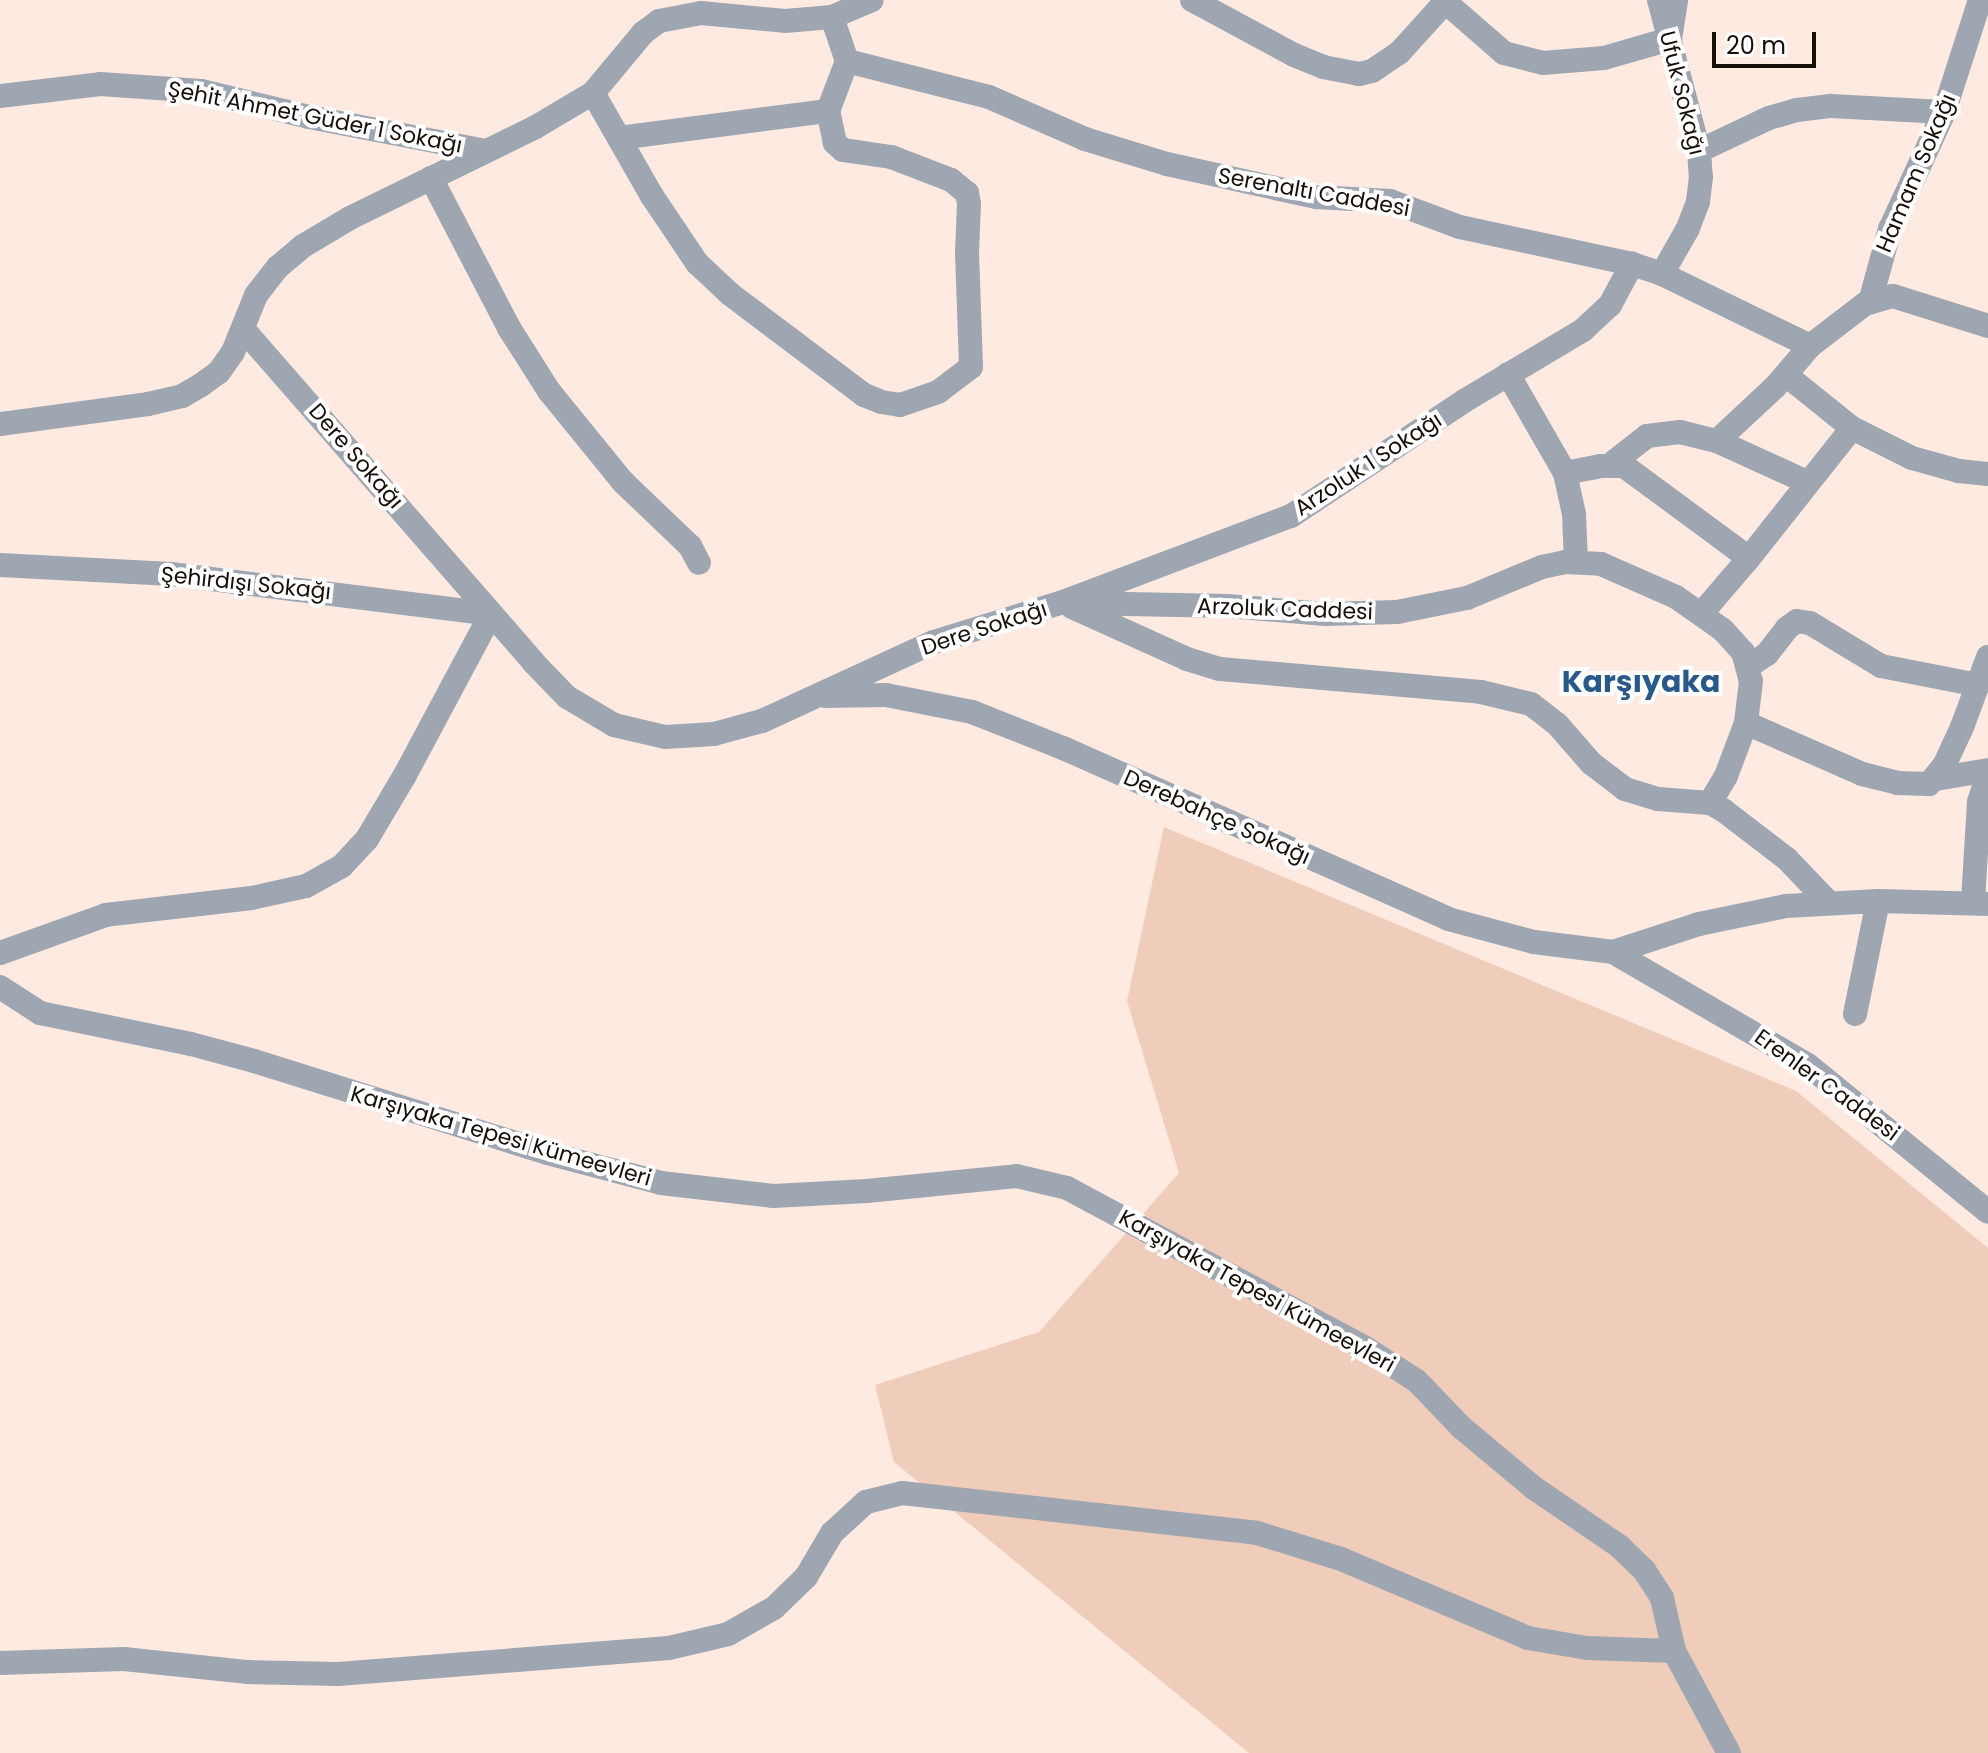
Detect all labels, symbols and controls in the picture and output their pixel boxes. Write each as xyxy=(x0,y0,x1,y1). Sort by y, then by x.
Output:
scale bar xyxy=(1716,16,1820,66)
street label: Ufuk Sokağı xyxy=(1654,28,1710,158)
text: 20 m xyxy=(1726,29,1786,62)
street label: Şehit Ahmet Güder 1 Sokağı xyxy=(166,75,464,159)
street label: Hamam Sokağı xyxy=(1871,90,1961,256)
street label: Serenaltı Caddesi xyxy=(1216,162,1412,222)
street label: Dere Sokağı xyxy=(303,398,409,514)
street label: Arzoluk 1 Sokağı xyxy=(1289,407,1447,521)
street label: Şehirdışı Sokağı xyxy=(160,561,332,605)
street label: Arzoluk Caddesi xyxy=(1197,593,1373,625)
street label: Dere Sokağı xyxy=(918,595,1050,661)
district label: Karşıyaka xyxy=(1562,664,1720,700)
street label: Derebahçe Sokağı xyxy=(1120,764,1314,870)
street label: Erenler Caddesi xyxy=(1749,1024,1905,1146)
street label: Karşıyaka Tepesi Kümeevleri xyxy=(348,1080,654,1192)
street label: Karşıyaka Tepesi Kümeevleri xyxy=(1114,1204,1400,1378)

